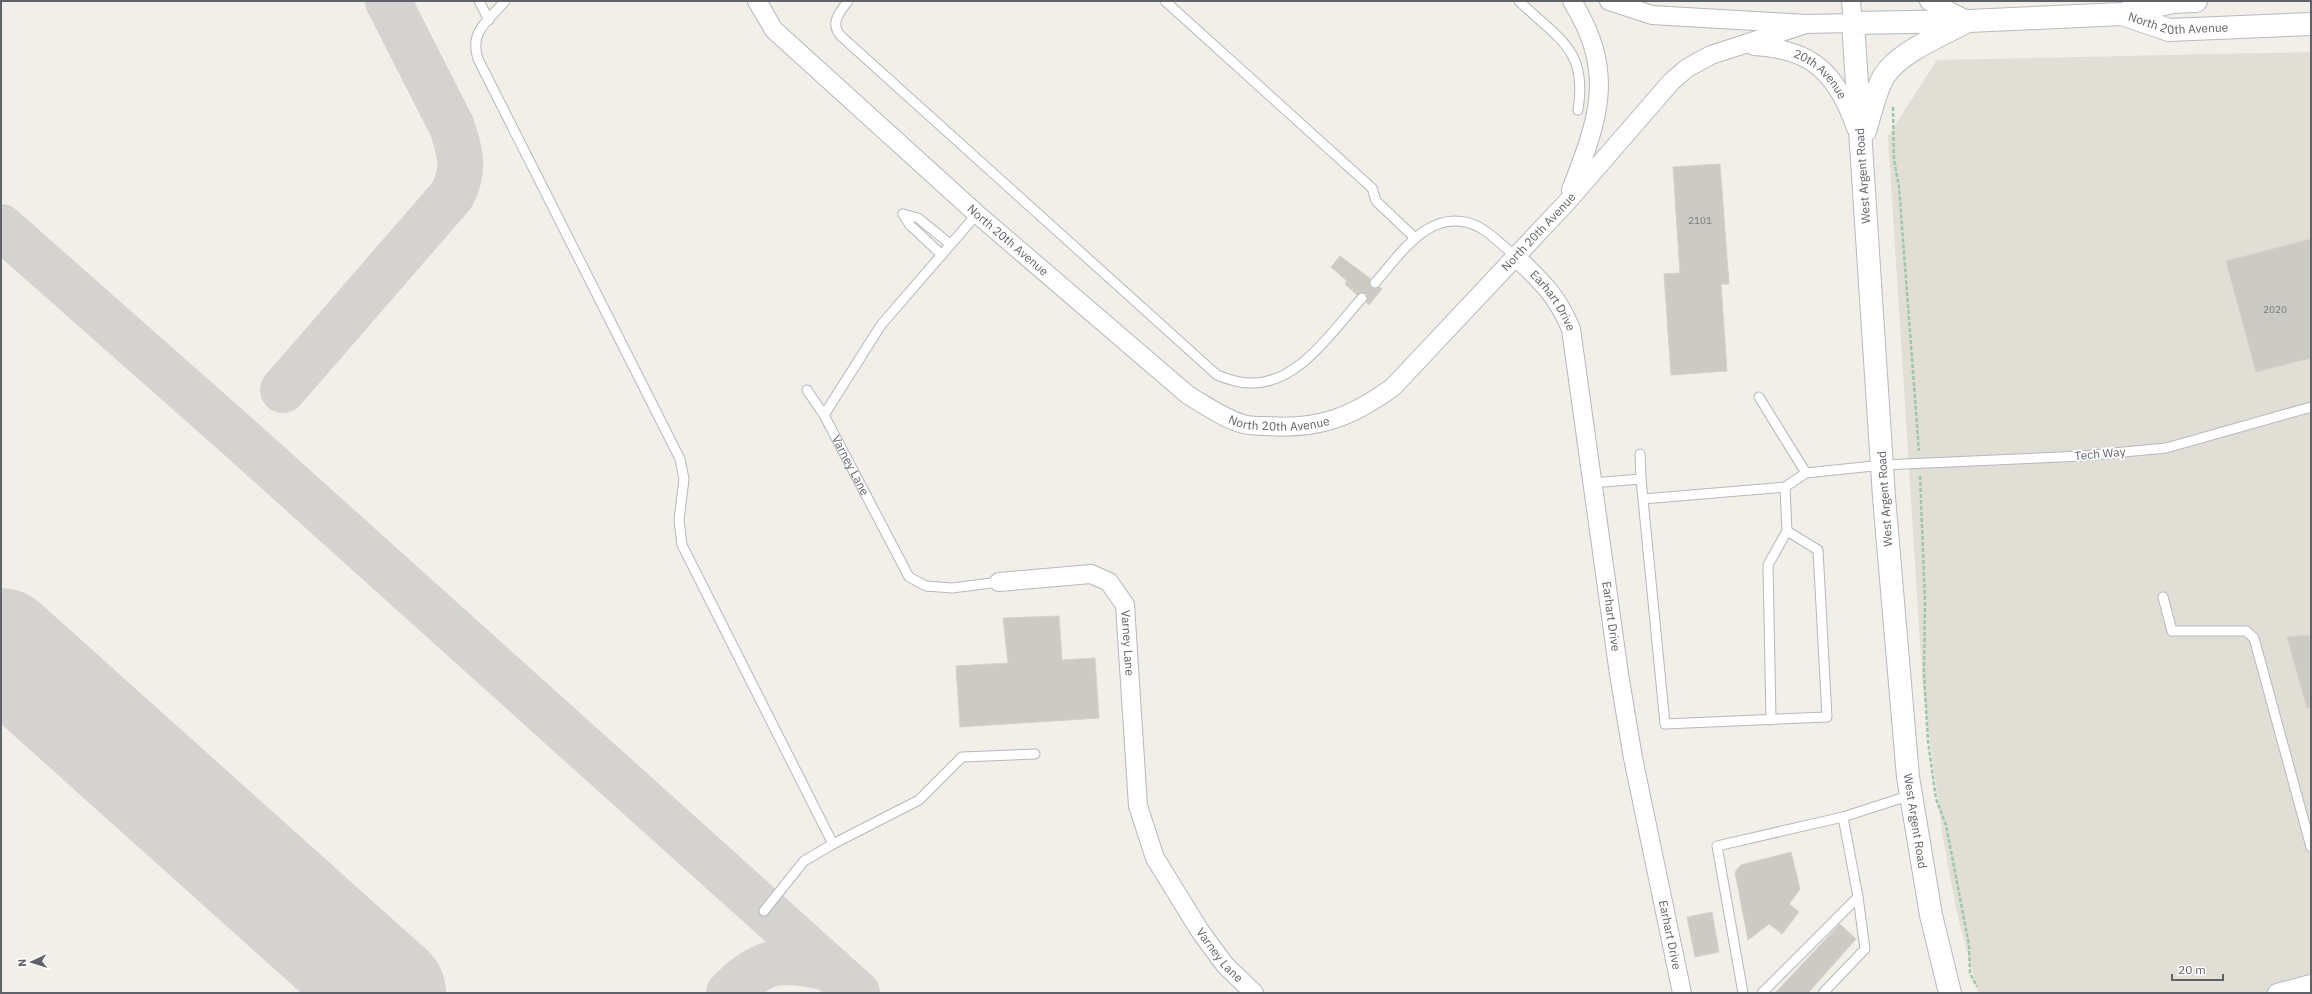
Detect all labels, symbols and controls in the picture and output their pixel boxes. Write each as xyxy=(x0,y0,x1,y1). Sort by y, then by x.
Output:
street label: North 20th Avenue xyxy=(2126,9,2229,37)
street label: 20th Avenue xyxy=(1792,46,1850,102)
street label: West Argent Road xyxy=(1852,128,1873,224)
street label: North 20th Avenue xyxy=(1498,189,1579,274)
street label: North 20th Avenue xyxy=(964,201,1052,279)
house number: 2101 xyxy=(1688,214,1712,227)
street label: Earhart Drive xyxy=(1527,267,1579,333)
house number: 2020 xyxy=(2263,303,2287,316)
street label: North 20th Avenue xyxy=(1226,411,1332,434)
street label: Varney Lane xyxy=(829,432,873,498)
street label: Tech Way xyxy=(2074,444,2126,463)
street label: West Argent Road xyxy=(1874,451,1895,547)
street label: Earhart Drive xyxy=(1599,580,1624,653)
street label: Varney Lane xyxy=(1118,609,1138,677)
street label: West Argent Road xyxy=(1901,772,1930,870)
street label: Earhart Drive xyxy=(1656,899,1685,971)
street label: Varney Lane xyxy=(1193,925,1247,985)
north arrow xyxy=(12,942,52,982)
scale bar xyxy=(2172,956,2223,982)
text: N xyxy=(15,958,29,967)
text: 20 m xyxy=(2178,962,2206,977)

